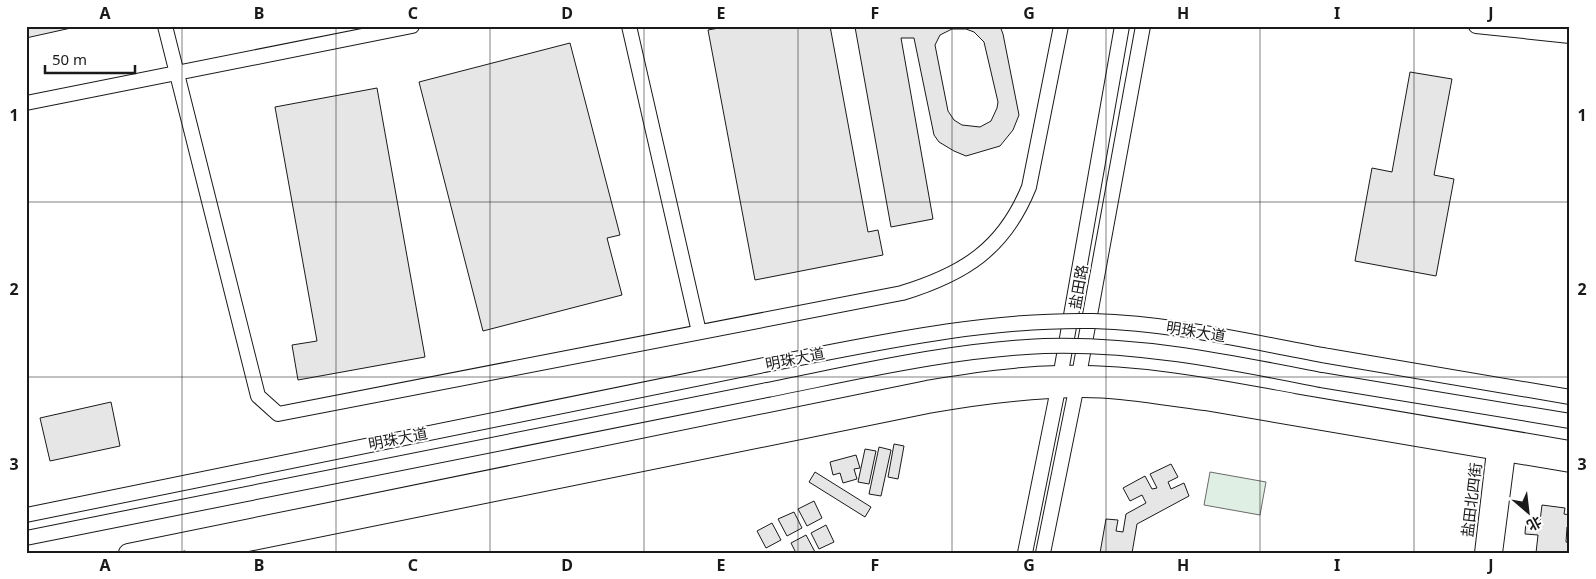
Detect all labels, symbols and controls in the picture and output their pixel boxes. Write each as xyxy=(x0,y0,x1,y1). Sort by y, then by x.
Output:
text: A xyxy=(99,2,111,24)
text: B xyxy=(254,2,264,24)
text: C xyxy=(408,2,418,24)
text: D xyxy=(561,2,573,24)
text: E xyxy=(717,2,726,24)
text: F xyxy=(871,2,879,24)
text: G xyxy=(1023,2,1035,24)
text: H xyxy=(1177,2,1189,24)
text: I xyxy=(1334,2,1340,24)
text: J xyxy=(1486,2,1494,24)
scale bar xyxy=(45,42,135,74)
text: 50 m xyxy=(52,49,87,69)
text: 1 xyxy=(9,104,19,126)
text: 1 xyxy=(1577,104,1587,126)
street label: 盐田路 xyxy=(1064,263,1092,311)
text: 2 xyxy=(9,278,19,300)
text: 2 xyxy=(1577,278,1587,300)
street label: 明珠大道 xyxy=(1165,316,1227,346)
street label: 明珠大道 xyxy=(763,342,826,374)
street label: 明珠大道 xyxy=(366,422,429,454)
text: 3 xyxy=(9,453,19,475)
text: 3 xyxy=(1577,453,1587,475)
street label: 盐田北四街 xyxy=(1457,461,1486,538)
north arrow xyxy=(1504,486,1554,536)
text: 北 xyxy=(1524,512,1545,536)
text: A xyxy=(99,554,111,576)
text: B xyxy=(254,554,264,576)
text: C xyxy=(408,554,418,576)
text: D xyxy=(561,554,573,576)
text: E xyxy=(717,554,726,576)
text: F xyxy=(871,554,879,576)
text: G xyxy=(1023,554,1035,576)
text: H xyxy=(1177,554,1189,576)
text: I xyxy=(1334,554,1340,576)
text: J xyxy=(1486,554,1494,576)

